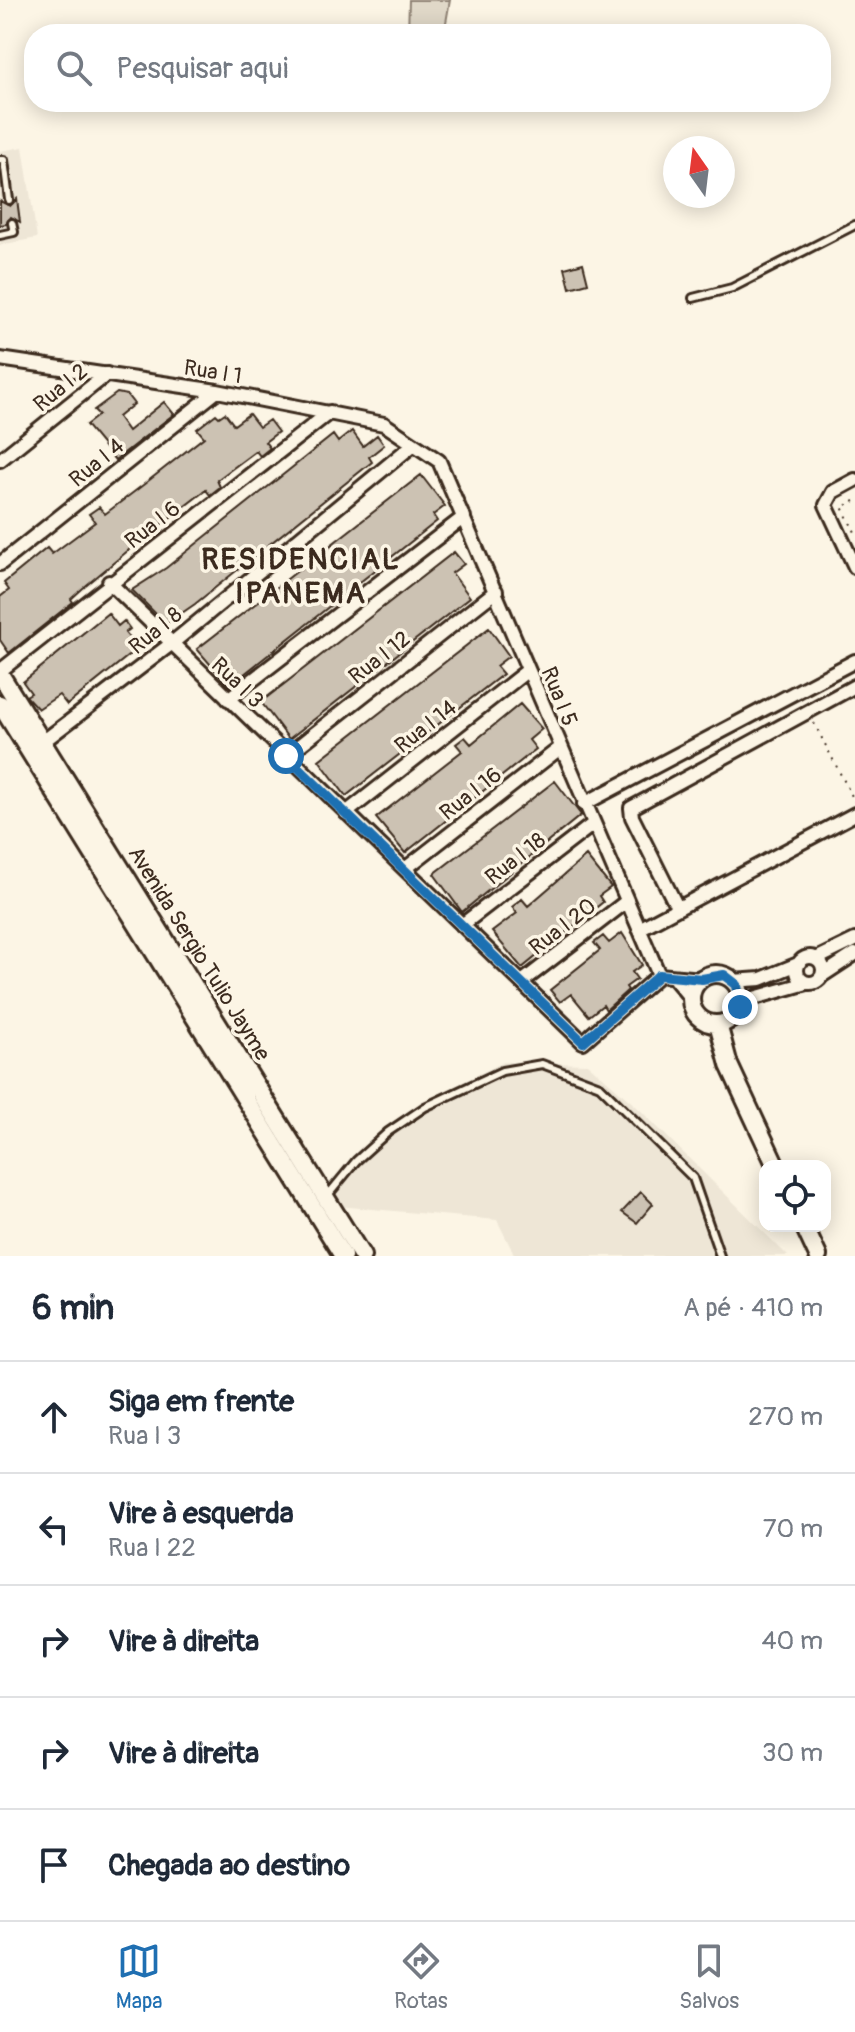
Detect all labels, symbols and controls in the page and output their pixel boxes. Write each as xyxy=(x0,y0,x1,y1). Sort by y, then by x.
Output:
search box xyxy=(24,24,831,112)
icon: search xyxy=(52,46,96,90)
text: Pesquisar aqui xyxy=(116,50,288,87)
north arrow xyxy=(663,136,735,208)
street label: Rua I 1 xyxy=(182,354,244,390)
street label: Rua I 2 xyxy=(28,357,94,418)
street label: Rua I 4 xyxy=(64,432,130,493)
street label: Rua I 6 xyxy=(119,494,186,555)
district label: RESIDENCIAL IPANEMA xyxy=(201,541,401,612)
street label: Rua I 8 xyxy=(123,601,188,661)
street label: Rua I 12 xyxy=(343,625,416,691)
street label: Rua I 3 xyxy=(205,651,269,714)
street label: Rua I 5 xyxy=(535,663,584,730)
street label: Rua I 14 xyxy=(389,694,462,760)
route start xyxy=(268,738,304,774)
street label: Rua I 16 xyxy=(434,761,507,827)
street label: Rua I 18 xyxy=(480,826,552,891)
street label: Avenida Sergio Tulio Jayme xyxy=(122,841,277,1066)
street label: Rua I 20 xyxy=(524,892,602,962)
route end xyxy=(722,989,758,1025)
map controls xyxy=(759,1160,831,1232)
button: locate xyxy=(759,1160,831,1232)
text: 6 min xyxy=(32,1287,114,1330)
text: A pé · 410 m xyxy=(683,1292,823,1324)
text: Siga em frente xyxy=(108,1383,294,1420)
icon: ahead xyxy=(32,1395,76,1439)
text: 270 m xyxy=(748,1401,823,1433)
text: Rua I 3 xyxy=(108,1420,181,1452)
text: Vire à esquerda xyxy=(108,1495,294,1532)
icon: left xyxy=(32,1507,76,1551)
text: 70 m xyxy=(763,1513,823,1545)
text: Rua I 22 xyxy=(108,1532,196,1564)
icon: right xyxy=(32,1619,76,1663)
text: Vire à direita xyxy=(108,1623,259,1660)
text: 40 m xyxy=(761,1625,823,1657)
icon: right xyxy=(32,1731,76,1775)
text: Vire à direita xyxy=(108,1735,259,1772)
text: 30 m xyxy=(762,1737,823,1769)
icon: arrive xyxy=(32,1843,76,1887)
text: Chegada ao destino xyxy=(108,1847,350,1884)
tab: Mapa xyxy=(116,1939,163,2015)
tab: Rotas xyxy=(394,1939,448,2015)
tab: Salvos xyxy=(679,1939,739,2015)

